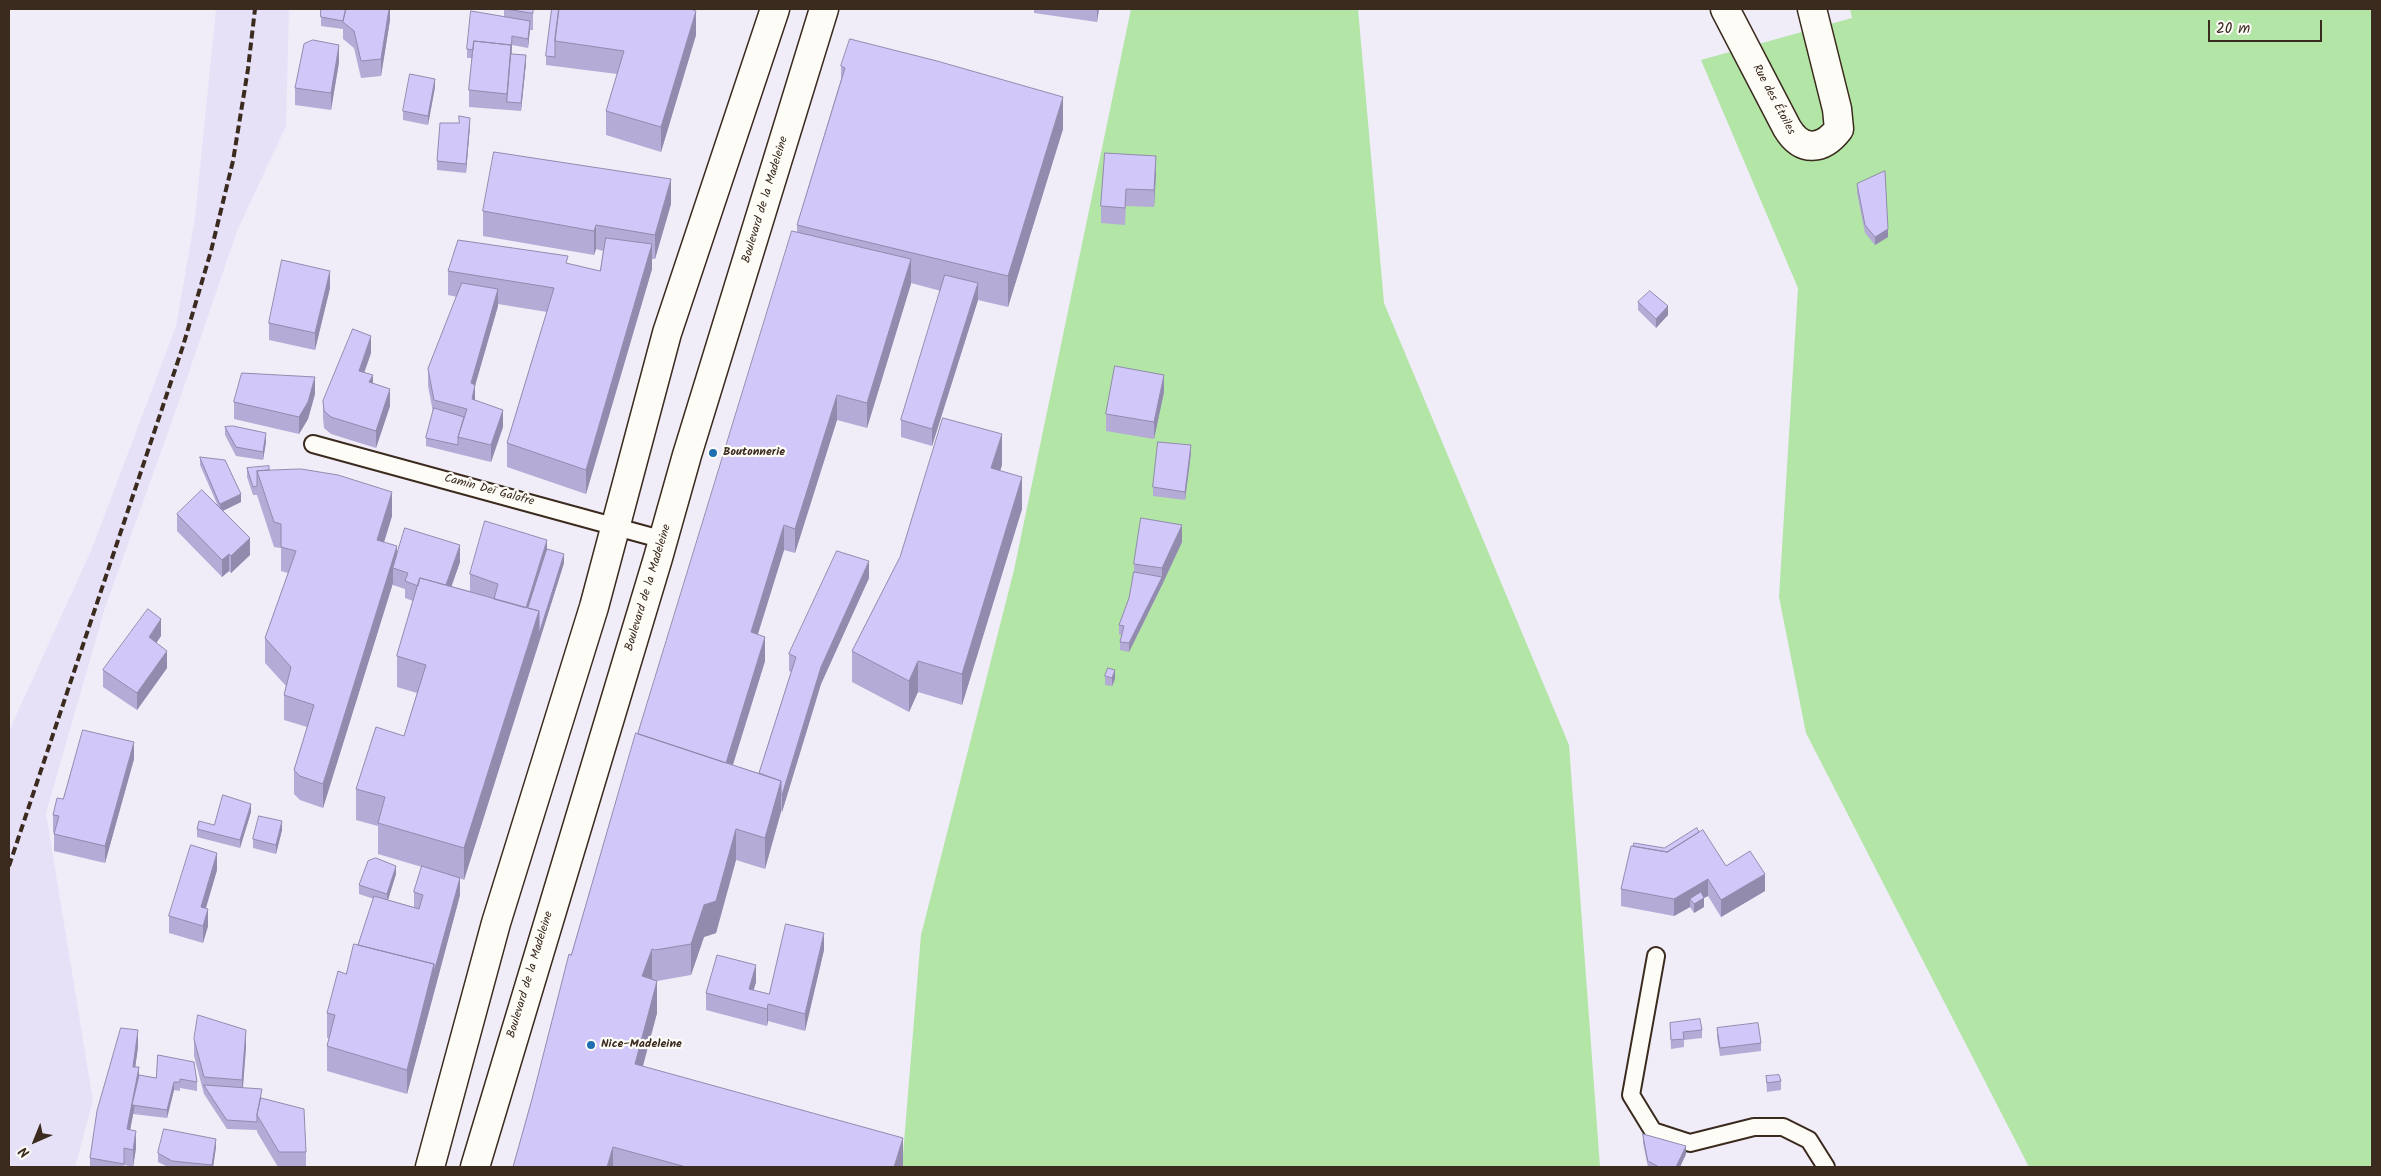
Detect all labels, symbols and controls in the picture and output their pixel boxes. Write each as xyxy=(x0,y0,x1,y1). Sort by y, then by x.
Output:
scale bar xyxy=(2211,10,2325,42)
text: 20 m xyxy=(2216,17,2250,41)
street label: Rue des Étoiles xyxy=(1748,62,1798,138)
street label: Boulevard de la Madeleine xyxy=(740,135,792,265)
place label: Boutonnerie xyxy=(723,446,785,460)
marker: Boutonnerie xyxy=(707,447,719,459)
street label: Camin Deï Galofre xyxy=(442,472,536,510)
street label: Boulevard de la Madeleine xyxy=(623,523,675,653)
street label: Boulevard de la Madeleine xyxy=(505,910,557,1040)
place label: Nice-Madeleine xyxy=(601,1038,682,1052)
marker: Nice-Madeleine xyxy=(585,1039,597,1051)
north arrow xyxy=(10,1116,60,1166)
text: N xyxy=(14,1141,35,1163)

